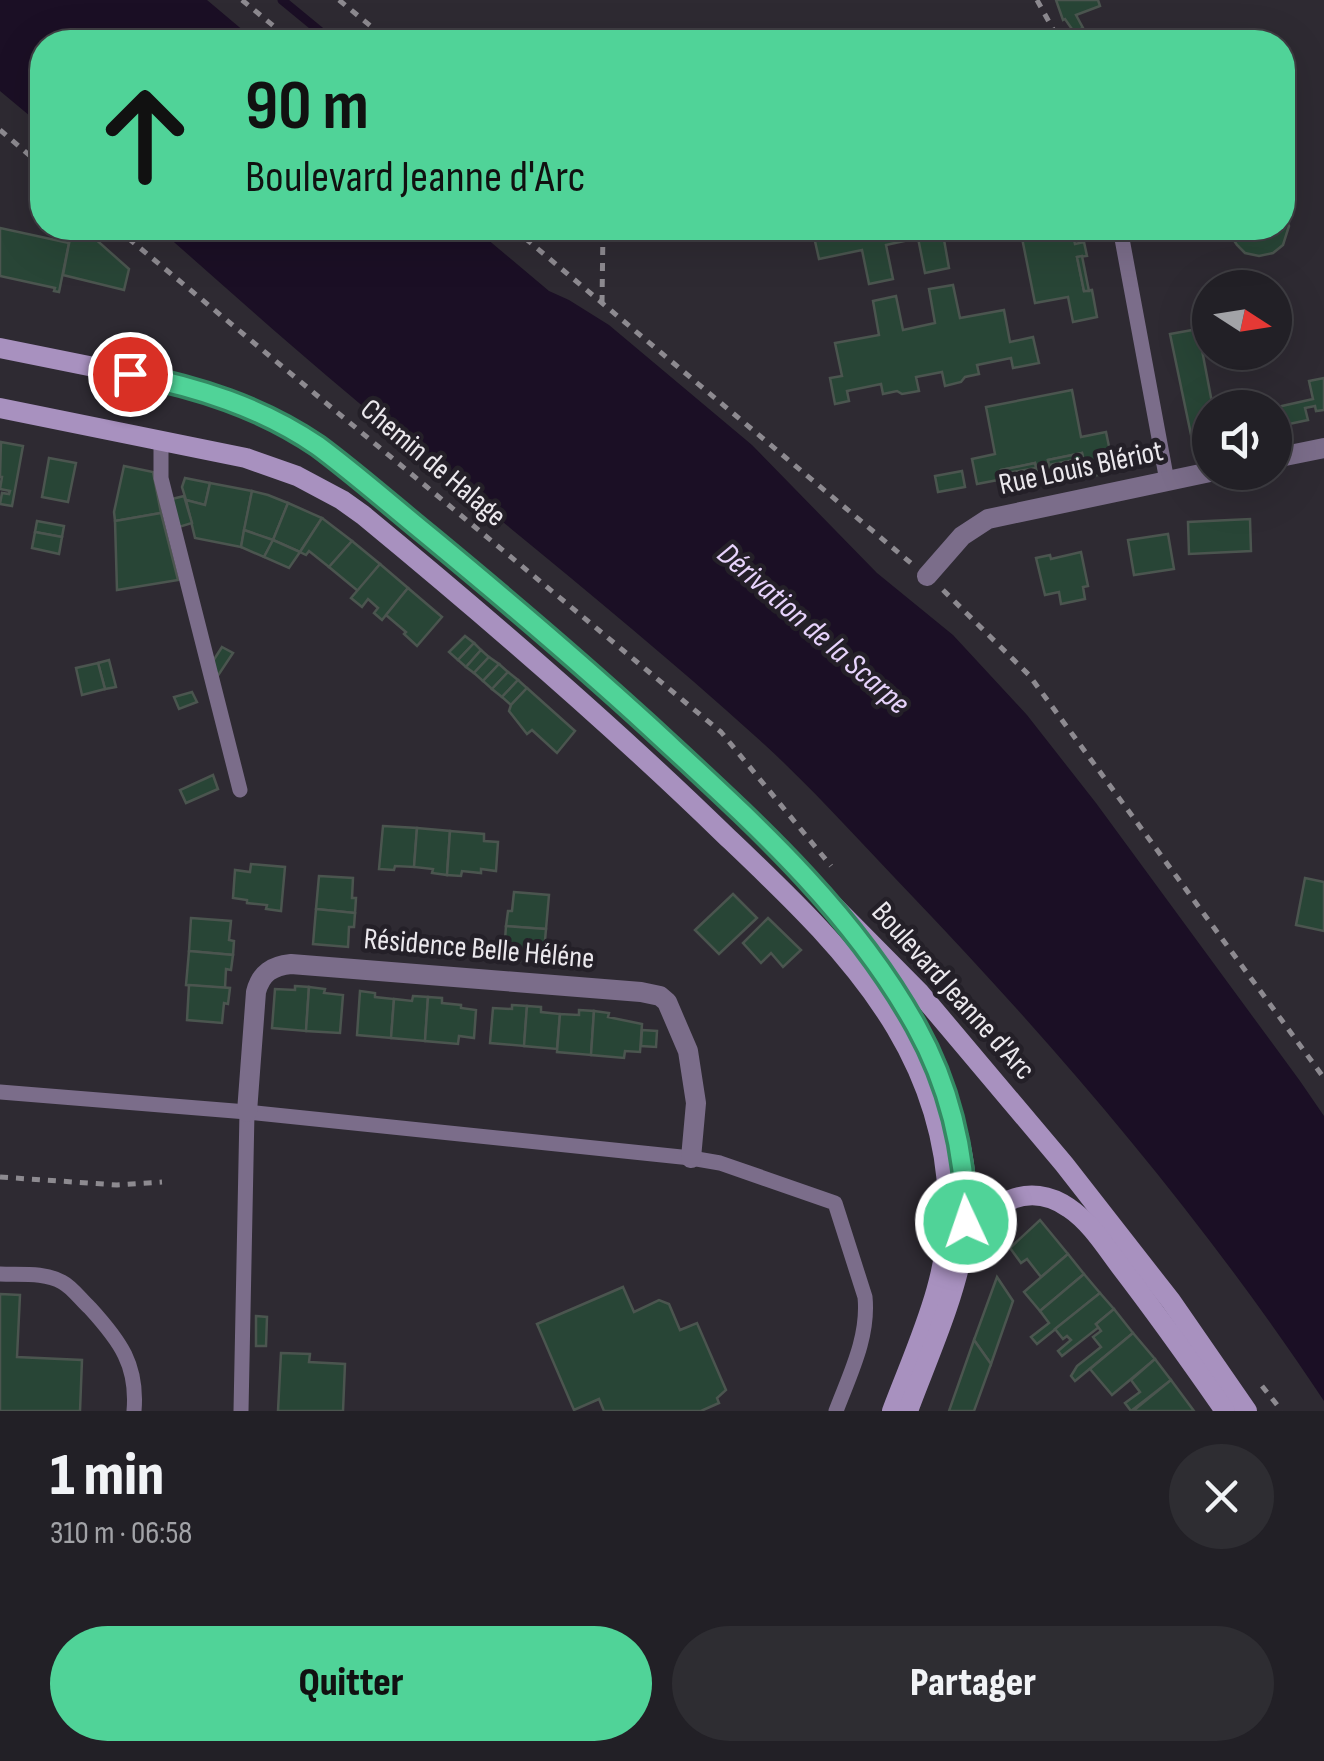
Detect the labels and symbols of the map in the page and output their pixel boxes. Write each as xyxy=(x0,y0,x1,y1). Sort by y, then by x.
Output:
north arrow xyxy=(1192,270,1292,370)
pin xyxy=(88,332,173,417)
street label: Chemin de Halage xyxy=(353,392,513,534)
street label: Rue Louis Blériot xyxy=(996,433,1166,503)
water label: Dérivation de la Scarpe xyxy=(709,535,917,723)
street label: Boulevard Jeanne d'Arc xyxy=(864,895,1042,1087)
street label: Résidence Belle Héléne xyxy=(362,921,596,977)
position arrow xyxy=(914,1170,1018,1274)

